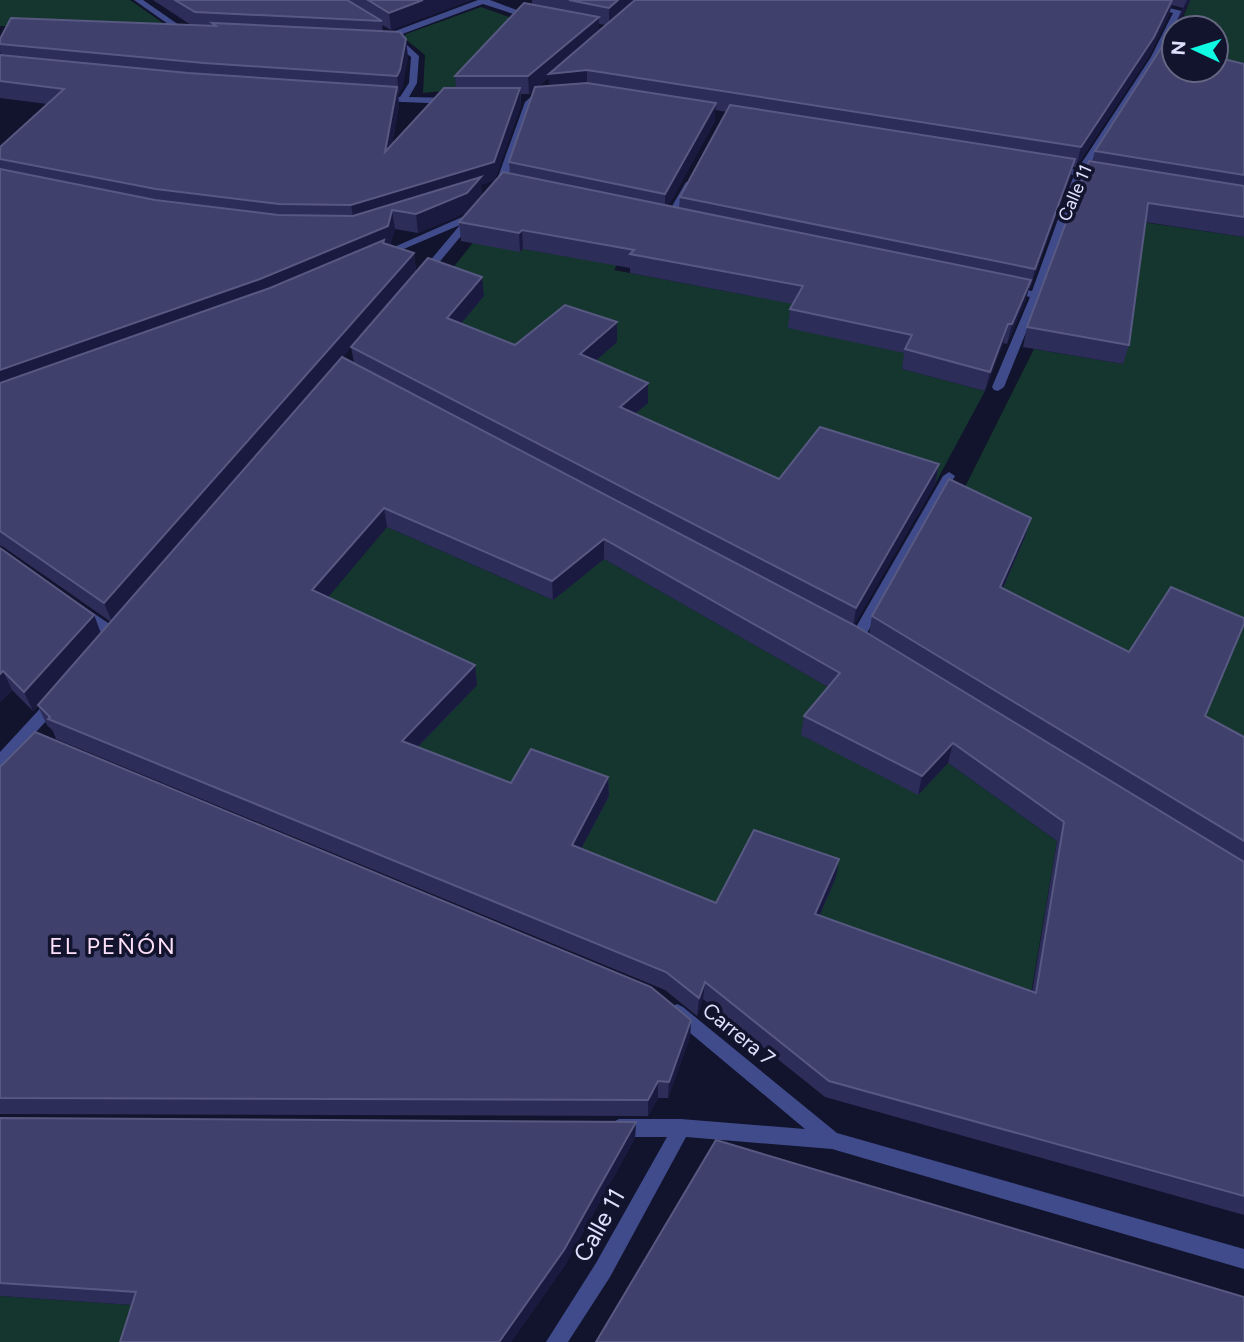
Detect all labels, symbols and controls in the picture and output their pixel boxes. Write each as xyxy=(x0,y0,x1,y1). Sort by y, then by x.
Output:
north arrow xyxy=(1160,14,1230,84)
text: N xyxy=(1167,40,1191,56)
street label: Calle 11 xyxy=(1053,161,1097,225)
district label: EL PEÑÓN xyxy=(49,932,177,960)
street label: Carrera 7 xyxy=(698,997,780,1071)
street label: Calle 11 xyxy=(567,1183,631,1267)

